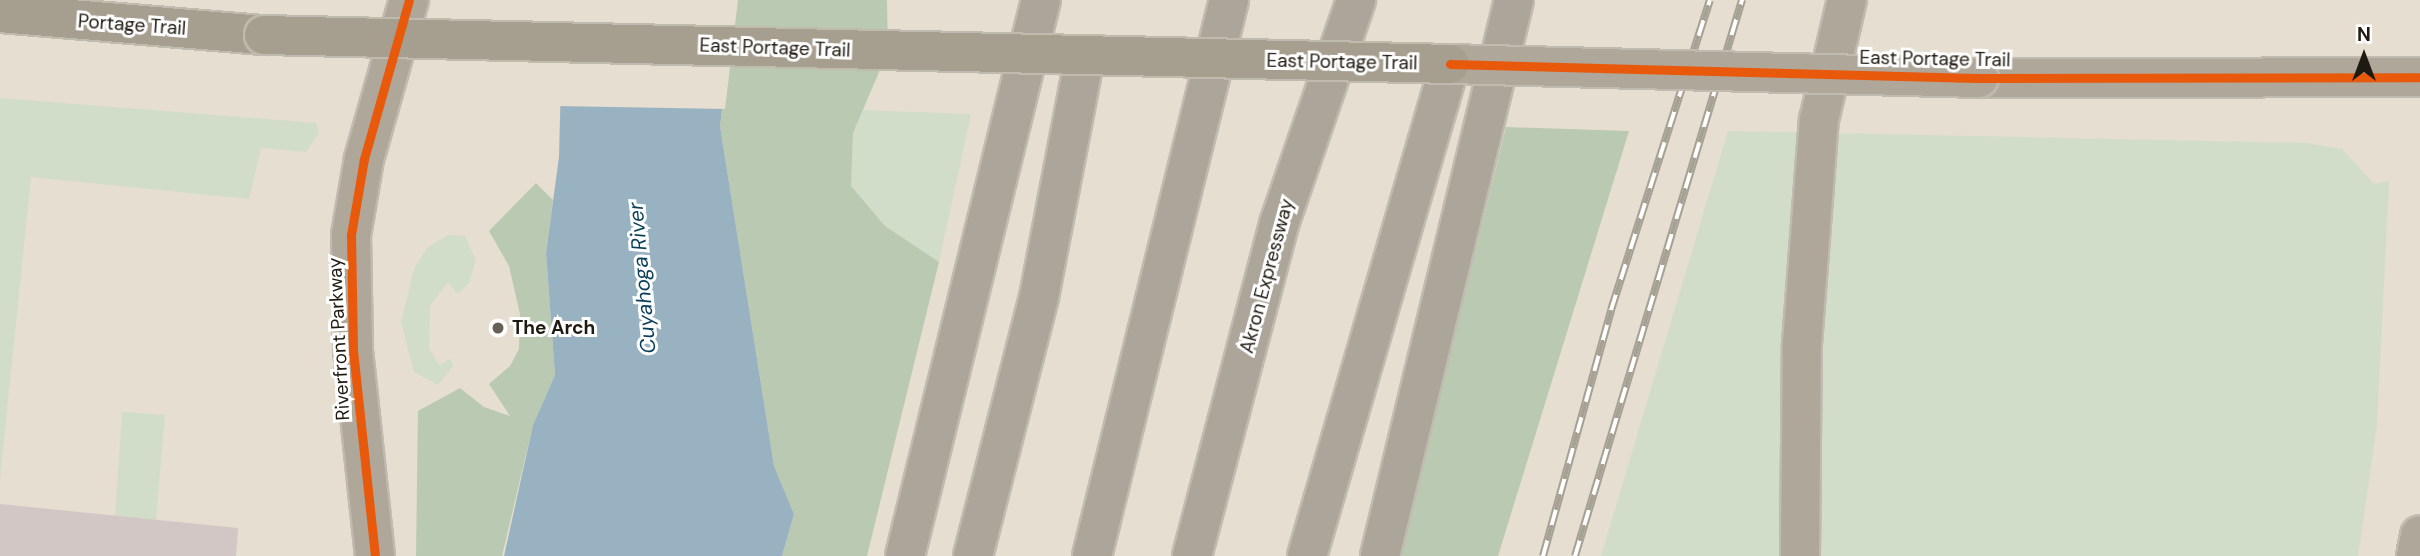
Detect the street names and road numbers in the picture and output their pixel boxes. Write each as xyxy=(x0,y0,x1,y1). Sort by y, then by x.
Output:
street label: Portage Trail xyxy=(77,10,187,40)
street label: East Portage Trail xyxy=(699,34,851,62)
street label: East Portage Trail xyxy=(1859,46,2011,72)
street label: East Portage Trail xyxy=(1266,49,1418,75)
street label: Akron Expressway xyxy=(1235,196,1299,356)
street label: Riverfront Parkway xyxy=(323,257,355,421)

